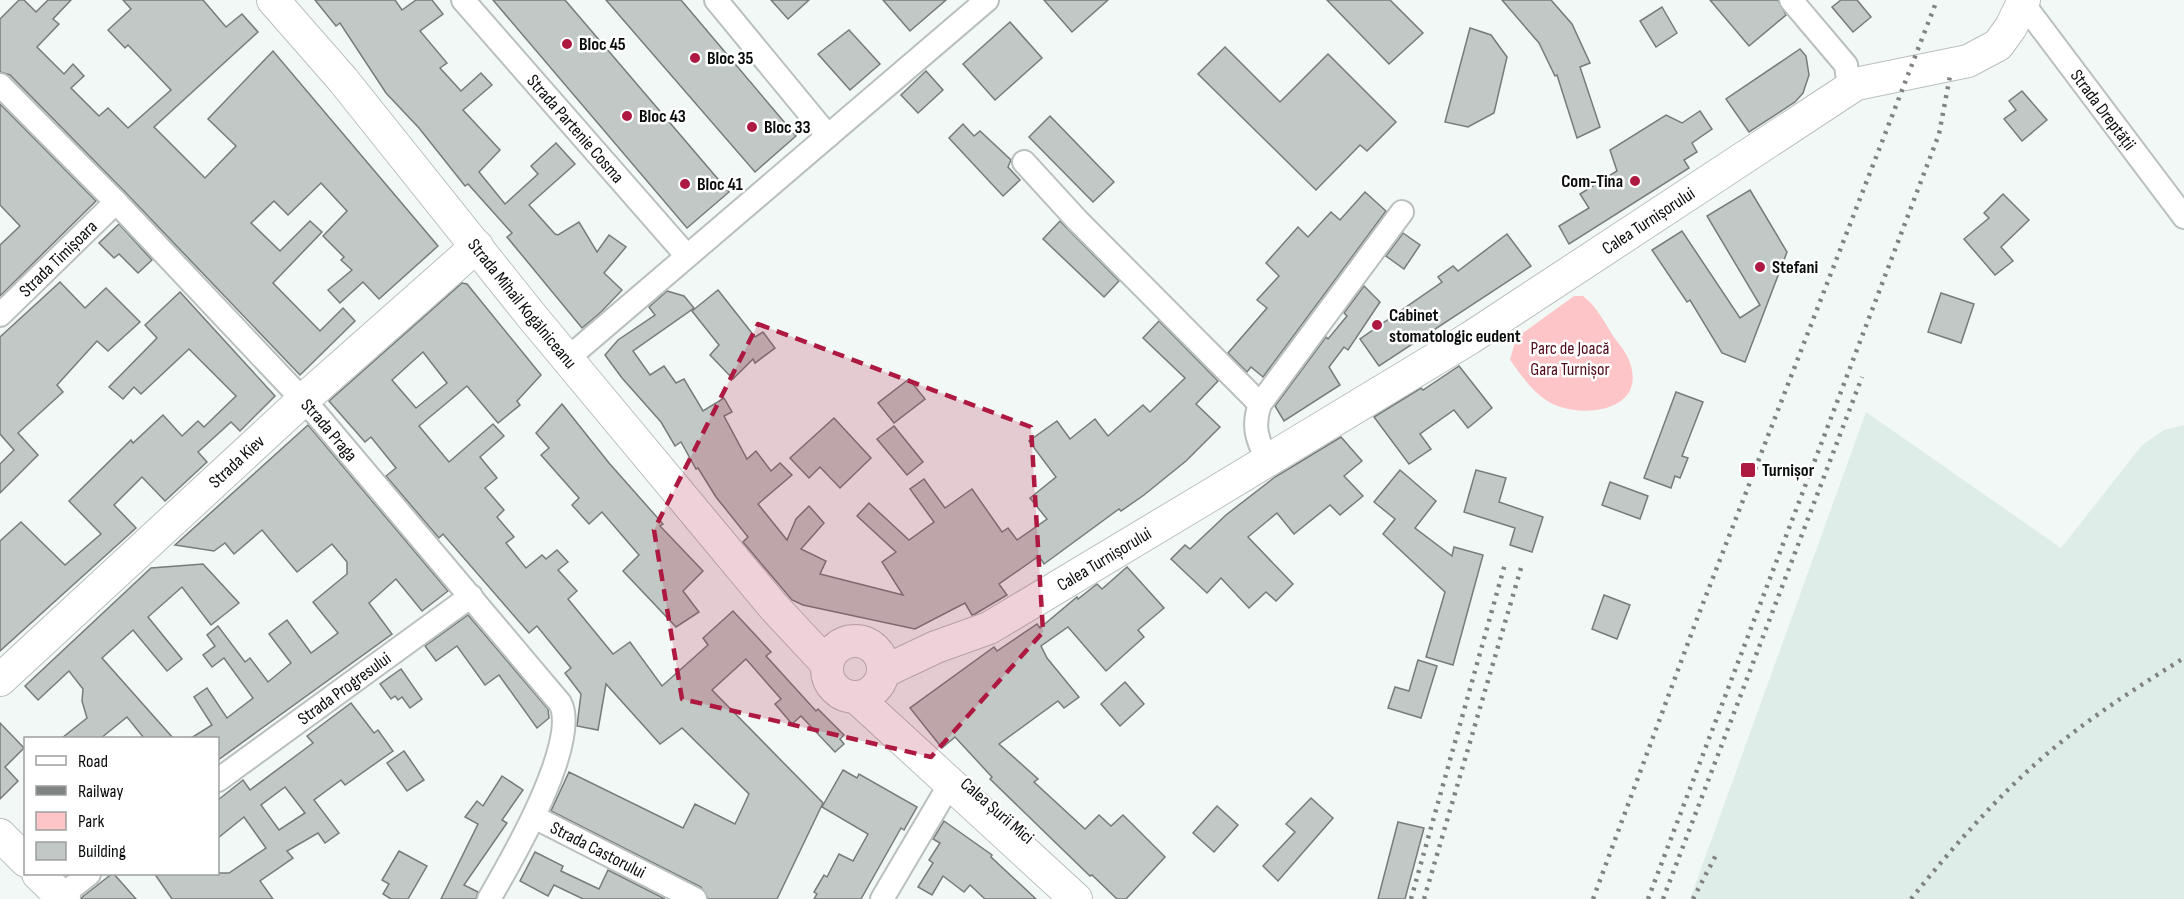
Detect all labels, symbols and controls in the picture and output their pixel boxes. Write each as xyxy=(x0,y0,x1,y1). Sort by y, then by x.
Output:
place label: Bloc 45 xyxy=(579,34,626,55)
marker: Bloc 45 xyxy=(560,37,574,51)
place label: Bloc 35 xyxy=(707,48,754,69)
marker: Bloc 35 xyxy=(688,51,702,65)
street label: Strada Dreptății xyxy=(2066,65,2140,154)
street label: Strada Partenie Cosma xyxy=(523,70,629,187)
place label: Bloc 43 xyxy=(639,106,686,127)
marker: Bloc 43 xyxy=(620,109,634,123)
place label: Bloc 33 xyxy=(764,117,811,138)
marker: Bloc 33 xyxy=(745,120,759,134)
place label: Com-Tina xyxy=(1561,171,1623,192)
place label: Bloc 41 xyxy=(697,174,743,195)
marker: Com-Tina xyxy=(1628,174,1642,188)
marker: Bloc 41 xyxy=(678,177,692,191)
street label: Calea Turnișorului xyxy=(1598,183,1699,259)
street label: Strada Timișoara xyxy=(15,216,101,301)
street label: Strada Mihail Kogălniceanu xyxy=(464,235,581,373)
place label: Stefani xyxy=(1772,257,1818,278)
marker: Stefani xyxy=(1753,260,1767,274)
place label: Cabinet stomatologic eudent xyxy=(1389,305,1521,347)
marker: Cabinet stomatologic eudent xyxy=(1370,318,1384,332)
park label: Parc de Joacă Gara Turnișor xyxy=(1530,338,1610,380)
street label: Strada Praga xyxy=(297,394,362,466)
street label: Strada Kiev xyxy=(204,431,269,492)
place label: Turnișor xyxy=(1762,460,1815,481)
marker: Turnișor xyxy=(1739,461,1757,479)
street label: Calea Turnișorului xyxy=(1053,523,1155,595)
street label: Strada Progresului xyxy=(294,647,395,729)
legend xyxy=(24,737,219,875)
text: Road xyxy=(78,751,108,772)
street label: Calea Șurii Mici xyxy=(956,773,1038,849)
text: Railway xyxy=(78,781,123,802)
text: Park xyxy=(78,811,104,832)
street label: Strada Castorului xyxy=(547,817,649,883)
text: Building xyxy=(78,841,126,862)

